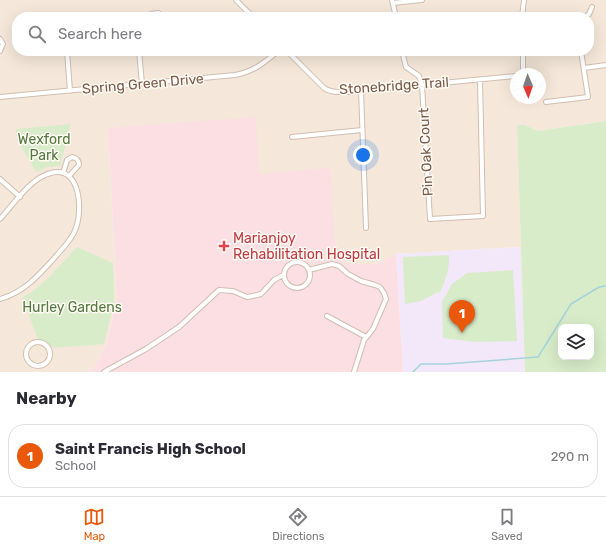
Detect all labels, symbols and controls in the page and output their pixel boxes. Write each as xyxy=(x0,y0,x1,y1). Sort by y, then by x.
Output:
search box xyxy=(12,12,594,56)
icon: search xyxy=(26,23,48,45)
text: Search here xyxy=(58,25,142,43)
north arrow xyxy=(510,68,546,104)
street label: Spring Green Drive xyxy=(81,70,205,98)
street label: Stonebridge Trail xyxy=(339,74,449,98)
street label: Pin Oak Court xyxy=(415,107,437,197)
park label: Wexford Park xyxy=(18,131,70,164)
your location xyxy=(353,145,373,165)
place label: Marianjoy Rehabilitation Hospital xyxy=(233,230,380,263)
marker: Marianjoy Rehabilitation Hospital xyxy=(218,240,230,252)
park label: Hurley Gardens xyxy=(22,299,122,316)
pin: 1 xyxy=(449,300,475,333)
map controls xyxy=(558,324,594,360)
button: layers xyxy=(558,324,594,360)
text: Nearby xyxy=(16,388,77,408)
text: Saint Francis High School xyxy=(55,440,246,458)
text: 1 xyxy=(27,449,33,464)
text: 290 m xyxy=(551,449,589,464)
text: School xyxy=(55,458,96,473)
tab: Map xyxy=(83,506,105,543)
tab: Directions xyxy=(272,506,324,543)
tab: Saved xyxy=(491,506,523,543)

